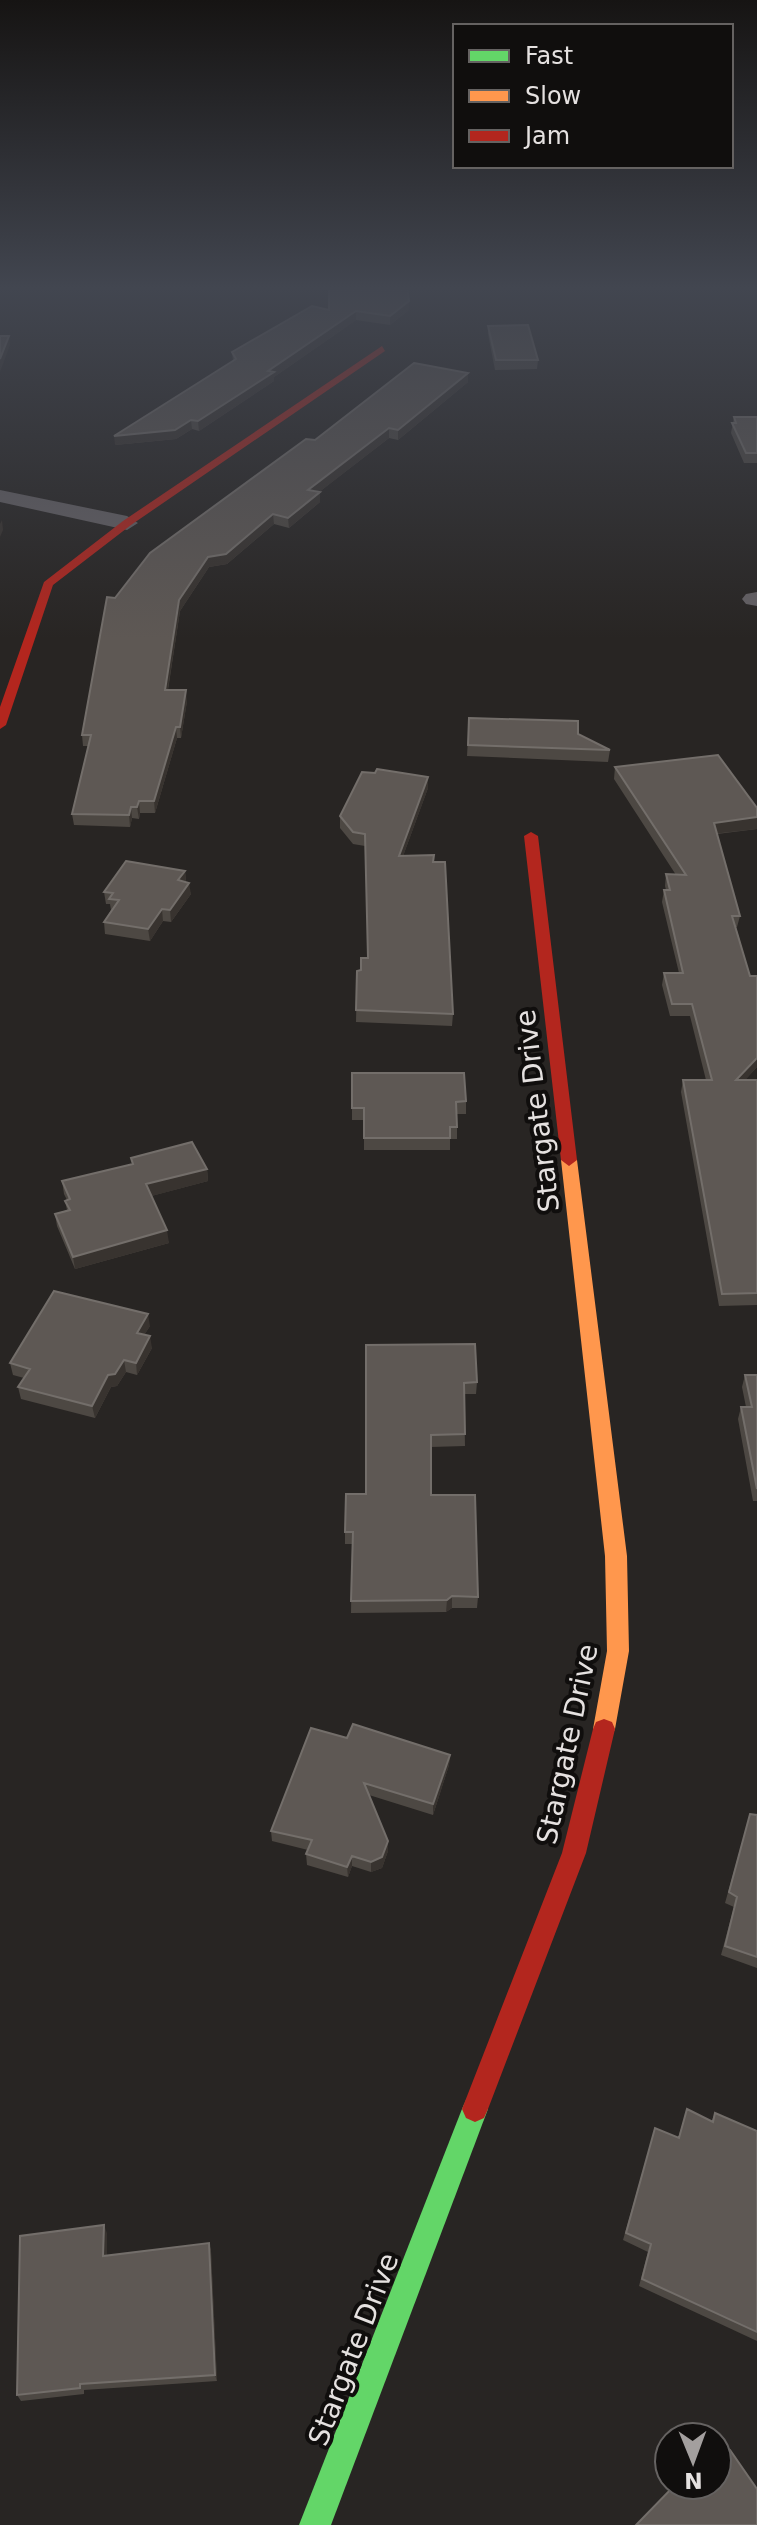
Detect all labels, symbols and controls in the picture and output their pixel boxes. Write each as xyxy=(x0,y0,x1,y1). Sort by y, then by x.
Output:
legend xyxy=(453,24,733,168)
text: Fast xyxy=(525,42,573,70)
text: Slow xyxy=(525,82,581,110)
text: Jam xyxy=(523,122,570,150)
street label: Stargate Drive xyxy=(509,1008,566,1214)
street label: Stargate Drive xyxy=(530,1641,605,1847)
street label: Stargate Drive xyxy=(302,2248,405,2450)
north arrow xyxy=(653,2421,733,2501)
text: N xyxy=(684,2468,703,2493)

